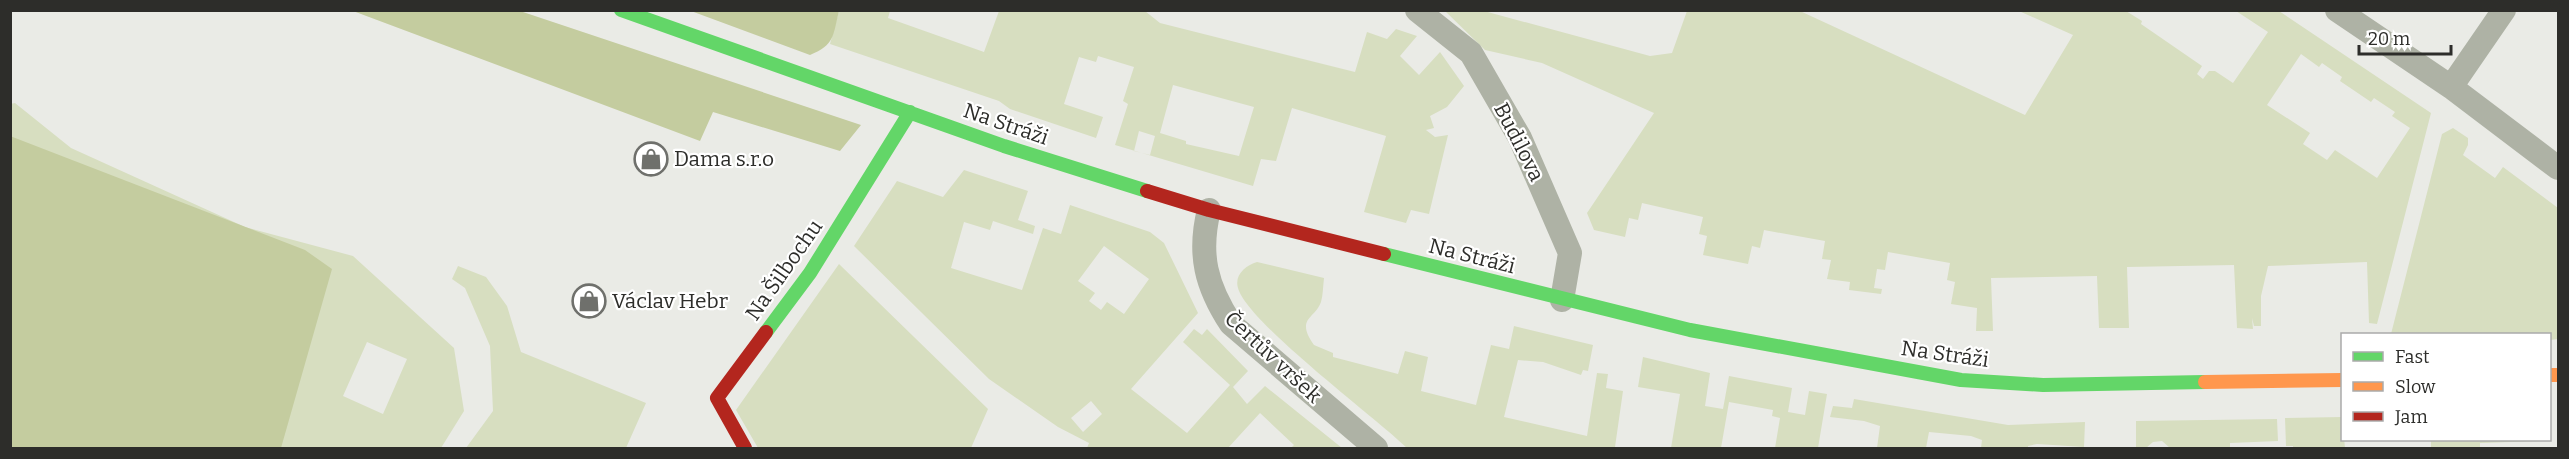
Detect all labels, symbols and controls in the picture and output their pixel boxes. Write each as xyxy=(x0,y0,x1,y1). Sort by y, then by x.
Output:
scale bar xyxy=(2359,18,2450,56)
text: 20 m xyxy=(2368,28,2410,50)
street label: Na Stráži xyxy=(960,97,1052,151)
street label: Budilova xyxy=(1488,98,1550,186)
shop icon: Dama s.r.o xyxy=(633,141,669,177)
place label: Dama s.r.o xyxy=(674,146,774,172)
street label: Na Šilbochu xyxy=(740,215,828,325)
street label: Na Stráži xyxy=(1426,233,1518,279)
shop icon: Václav Hebr xyxy=(571,283,607,319)
place label: Václav Hebr xyxy=(612,288,728,314)
street label: Čertův vršek xyxy=(1219,306,1327,408)
legend xyxy=(2341,333,2551,441)
street label: Na Stráži xyxy=(1899,335,1991,373)
text: Fast xyxy=(2395,346,2430,368)
text: Slow xyxy=(2395,376,2436,398)
text: Jam xyxy=(2394,406,2428,428)

